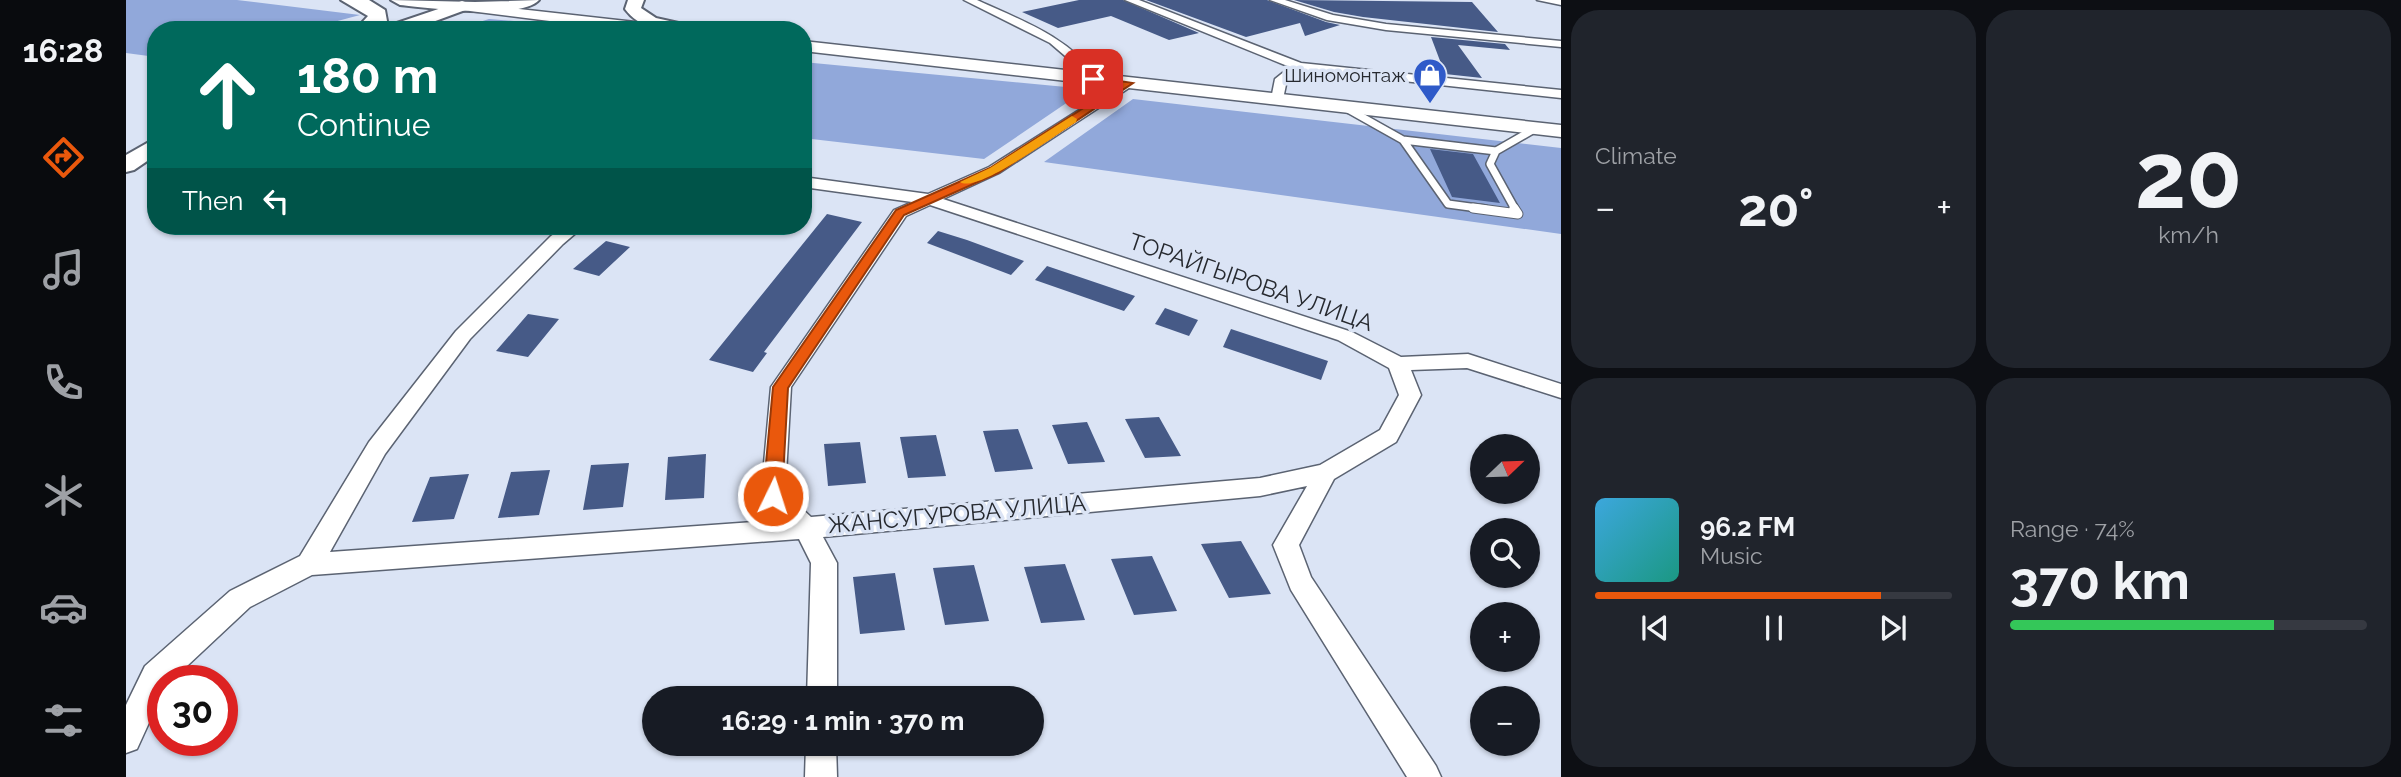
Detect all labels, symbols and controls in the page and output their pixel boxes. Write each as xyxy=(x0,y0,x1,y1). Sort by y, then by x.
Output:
text: 16:28 xyxy=(23,32,103,69)
text: 180 m xyxy=(297,47,438,104)
icon: ahead xyxy=(182,49,273,140)
pin xyxy=(1063,49,1123,109)
shop icon: Шиномонтаж xyxy=(1411,56,1449,105)
icon: arrive xyxy=(1074,60,1112,98)
place label: Шиномонтаж xyxy=(1284,64,1406,86)
text: Continue xyxy=(297,106,431,143)
text: 20 xyxy=(2135,122,2242,229)
icon: directions xyxy=(39,133,88,182)
text: Climate xyxy=(1595,142,1677,169)
text: 20° xyxy=(1738,177,1814,238)
icon: left xyxy=(257,182,295,220)
text: − xyxy=(1595,185,1615,230)
text: + xyxy=(1936,185,1952,230)
text: Then xyxy=(182,186,243,216)
text: km/h xyxy=(2158,221,2219,248)
street label: ТОРАЙГЫРОВА УЛИЦА xyxy=(1126,227,1377,336)
icon: music xyxy=(39,245,88,294)
icon: phone xyxy=(39,358,88,407)
north arrow xyxy=(1470,434,1540,504)
map controls xyxy=(1470,434,1540,756)
position arrow xyxy=(736,459,810,533)
icon: climate xyxy=(39,471,88,520)
street label: ЖАНСУГУРОВА УЛИЦА xyxy=(827,489,1088,538)
text: 96.2 FM xyxy=(1700,512,1795,542)
text: Range · 74% xyxy=(2010,515,2135,542)
button: search xyxy=(1470,518,1540,588)
text: Music xyxy=(1700,542,1763,569)
text: 370 km xyxy=(2010,550,2190,611)
icon: car xyxy=(39,583,88,632)
button: + xyxy=(1470,602,1540,672)
icon: previous xyxy=(1636,609,1674,647)
icon: pause xyxy=(1755,609,1793,647)
icon: next xyxy=(1874,609,1912,647)
speed limit sign: 30 xyxy=(147,665,238,756)
button: − xyxy=(1470,686,1540,756)
icon: filters xyxy=(39,696,88,745)
text: 16:29 · 1 min · 370 m xyxy=(722,706,964,736)

